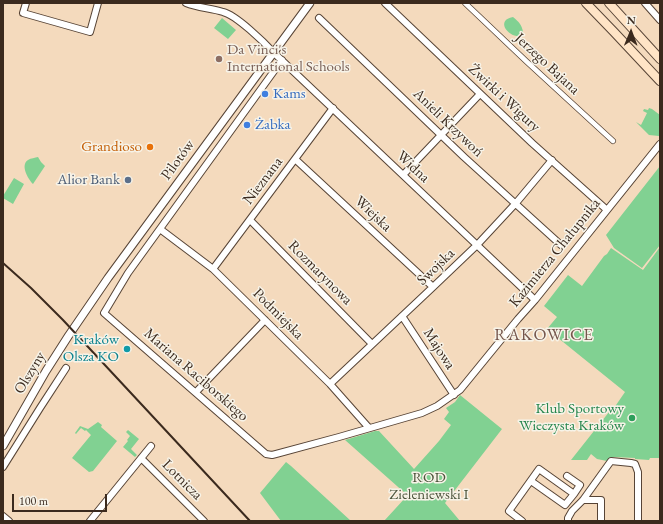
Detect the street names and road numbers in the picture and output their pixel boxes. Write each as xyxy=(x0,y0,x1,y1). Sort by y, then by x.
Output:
street label: Jerzego Bajana xyxy=(511,29,583,99)
street label: Żwirki i Wigury xyxy=(464,60,544,136)
street label: Anieli Krzywoń xyxy=(409,85,487,161)
street label: Pilotów xyxy=(157,136,199,184)
street label: Widna xyxy=(393,147,433,187)
street label: Nieznana xyxy=(239,154,287,208)
street label: Wiejska xyxy=(351,192,395,236)
street label: Kazimierza Chałupnika xyxy=(506,195,604,311)
street label: Rozmarynowa xyxy=(284,237,356,309)
street label: Swojska xyxy=(413,245,459,289)
street label: Podmiejska xyxy=(249,285,307,343)
street label: Mariana Raciborskiego xyxy=(140,325,252,425)
street label: Majowa xyxy=(419,325,459,373)
street label: Olszyny xyxy=(10,349,50,397)
street label: Lotnicza xyxy=(158,456,206,504)

